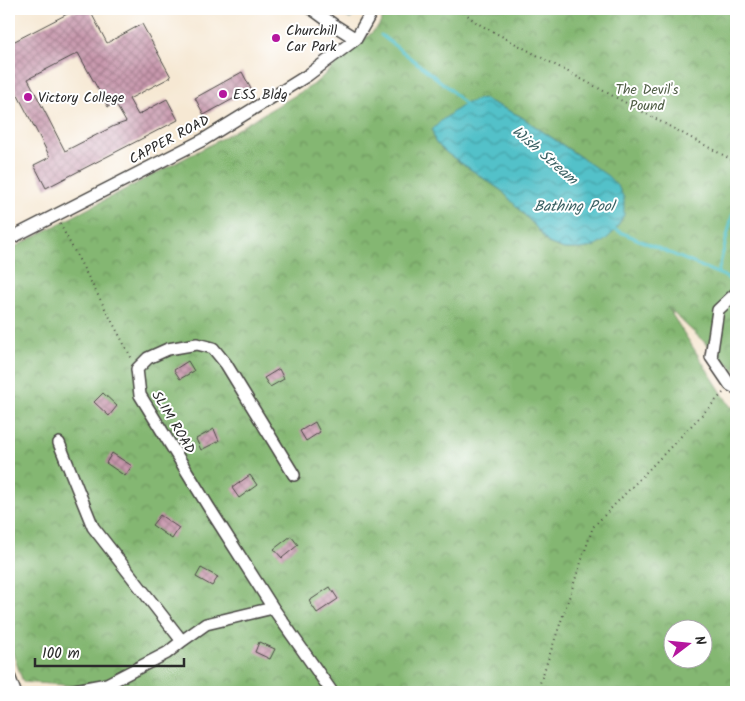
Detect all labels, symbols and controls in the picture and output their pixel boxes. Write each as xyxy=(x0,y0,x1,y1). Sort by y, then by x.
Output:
place label: Churchill Car Park xyxy=(286,20,338,58)
marker: Churchill Car Park xyxy=(270,32,282,44)
park label: The Devil's Pound xyxy=(616,79,678,117)
place label: ESS Bldg xyxy=(233,84,288,106)
place label: Victory College xyxy=(38,87,125,109)
marker: ESS Bldg xyxy=(217,88,229,100)
marker: Victory College xyxy=(22,91,34,103)
street label: CAPPER ROAD xyxy=(125,109,214,170)
water label: Wish Stream xyxy=(506,120,583,192)
water label: Bathing Pool xyxy=(534,195,618,219)
street label: SLIM ROAD xyxy=(146,387,201,458)
north arrow xyxy=(662,618,712,668)
text: N xyxy=(688,633,711,648)
scale bar xyxy=(35,636,184,668)
text: 100 m xyxy=(42,642,80,666)

